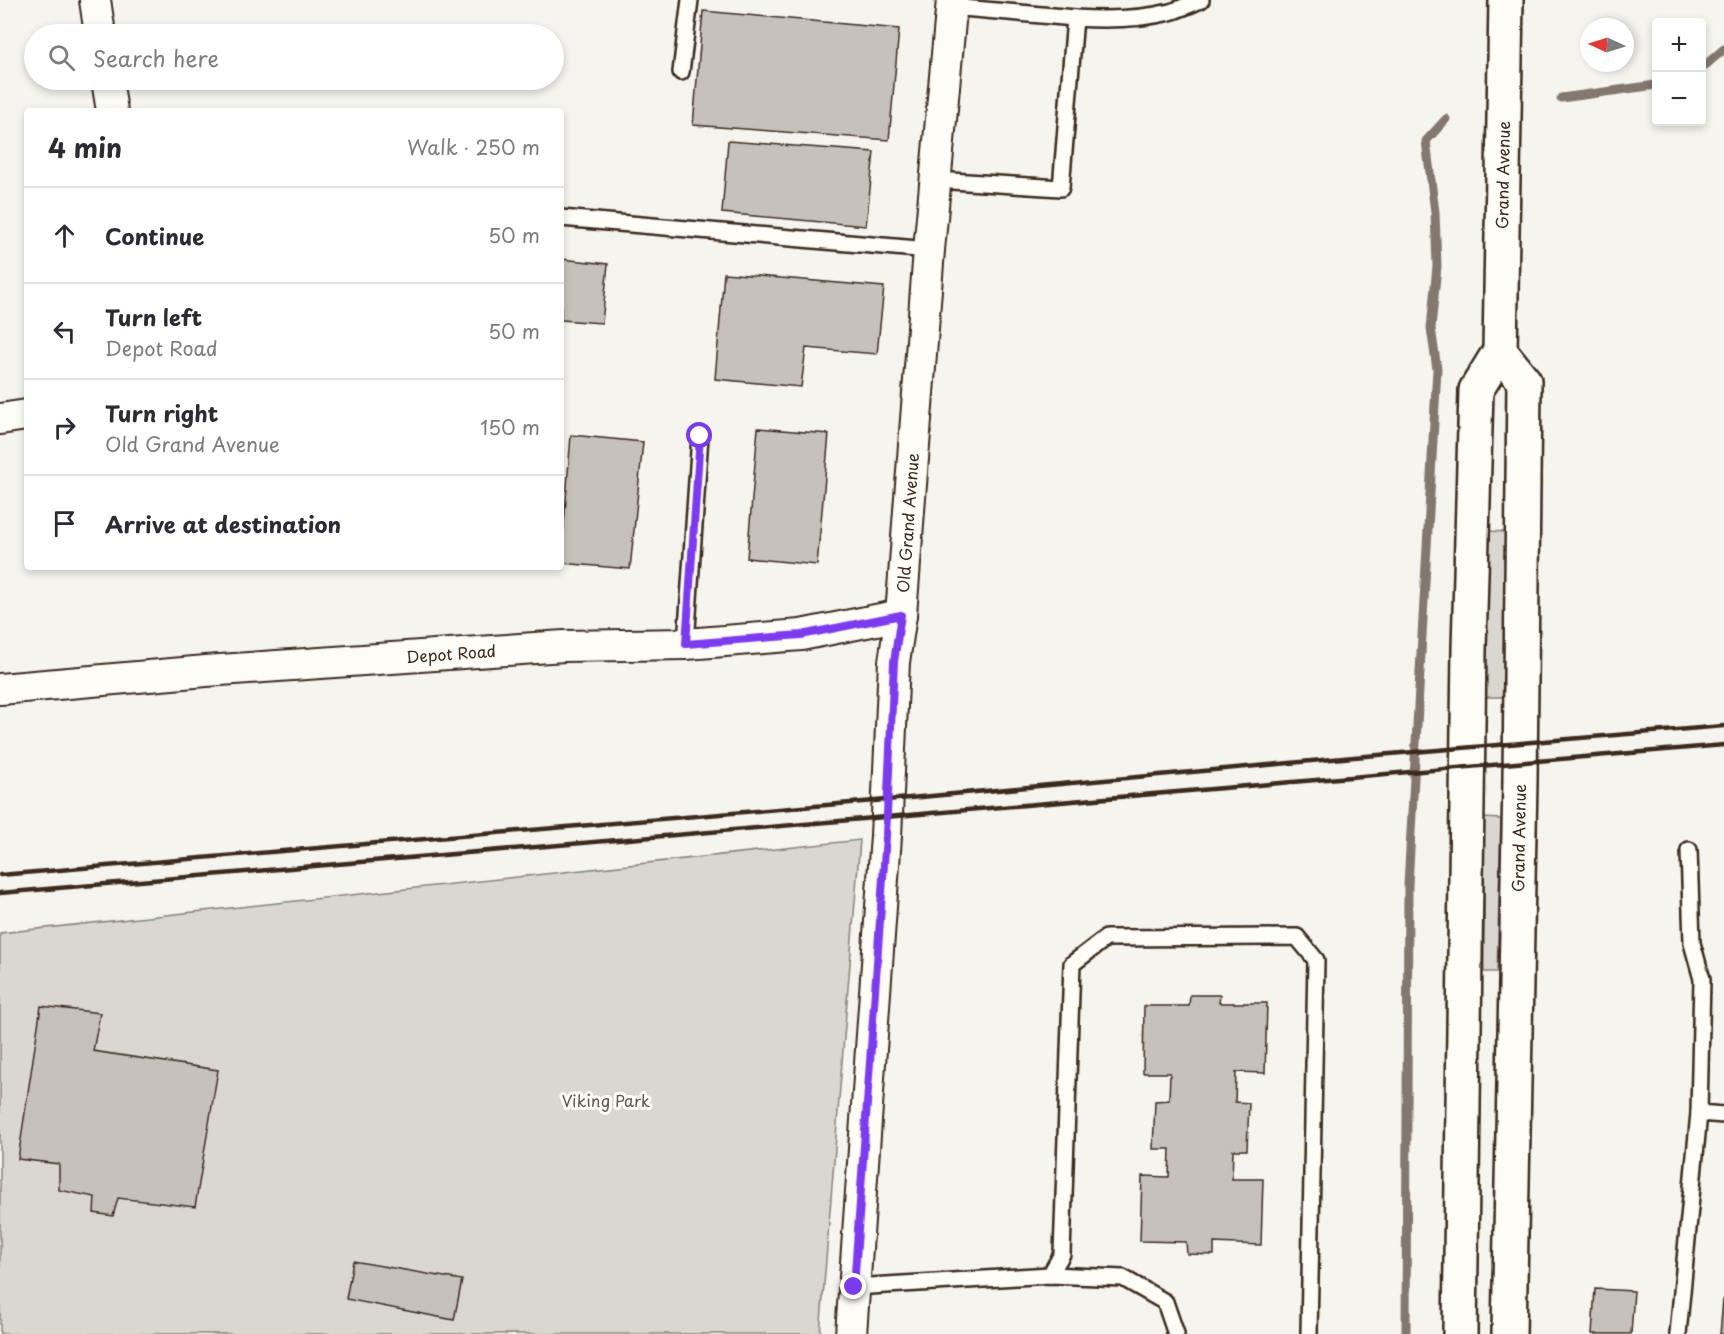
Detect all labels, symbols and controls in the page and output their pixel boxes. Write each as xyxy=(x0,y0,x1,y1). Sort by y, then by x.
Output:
north arrow xyxy=(1580,18,1634,72)
map controls xyxy=(1652,18,1706,126)
button: + xyxy=(1652,18,1706,72)
search box xyxy=(24,24,564,90)
icon: search xyxy=(45,41,78,74)
text: Search here xyxy=(93,41,219,74)
button: − xyxy=(1652,72,1706,126)
street label: Grand Avenue xyxy=(1489,120,1515,229)
text: 4 min xyxy=(48,128,122,167)
text: Walk · 250 m xyxy=(407,132,540,162)
icon: ahead xyxy=(48,219,81,252)
text: Continue xyxy=(105,219,204,252)
text: 50 m xyxy=(488,220,540,250)
text: Turn left xyxy=(105,300,202,333)
icon: left xyxy=(48,315,81,348)
text: 50 m xyxy=(488,316,540,346)
text: Depot Road xyxy=(105,333,218,363)
text: Turn right xyxy=(105,396,218,429)
icon: right xyxy=(48,411,81,444)
text: 150 m xyxy=(480,412,540,442)
route start xyxy=(686,422,712,448)
text: Old Grand Avenue xyxy=(105,429,280,459)
street label: Old Grand Avenue xyxy=(890,452,924,594)
icon: arrive xyxy=(48,507,81,540)
text: Arrive at destination xyxy=(105,507,341,540)
street label: Depot Road xyxy=(405,638,497,668)
street label: Grand Avenue xyxy=(1505,783,1531,892)
park label: Viking Park xyxy=(562,1088,650,1112)
route end xyxy=(840,1273,866,1299)

